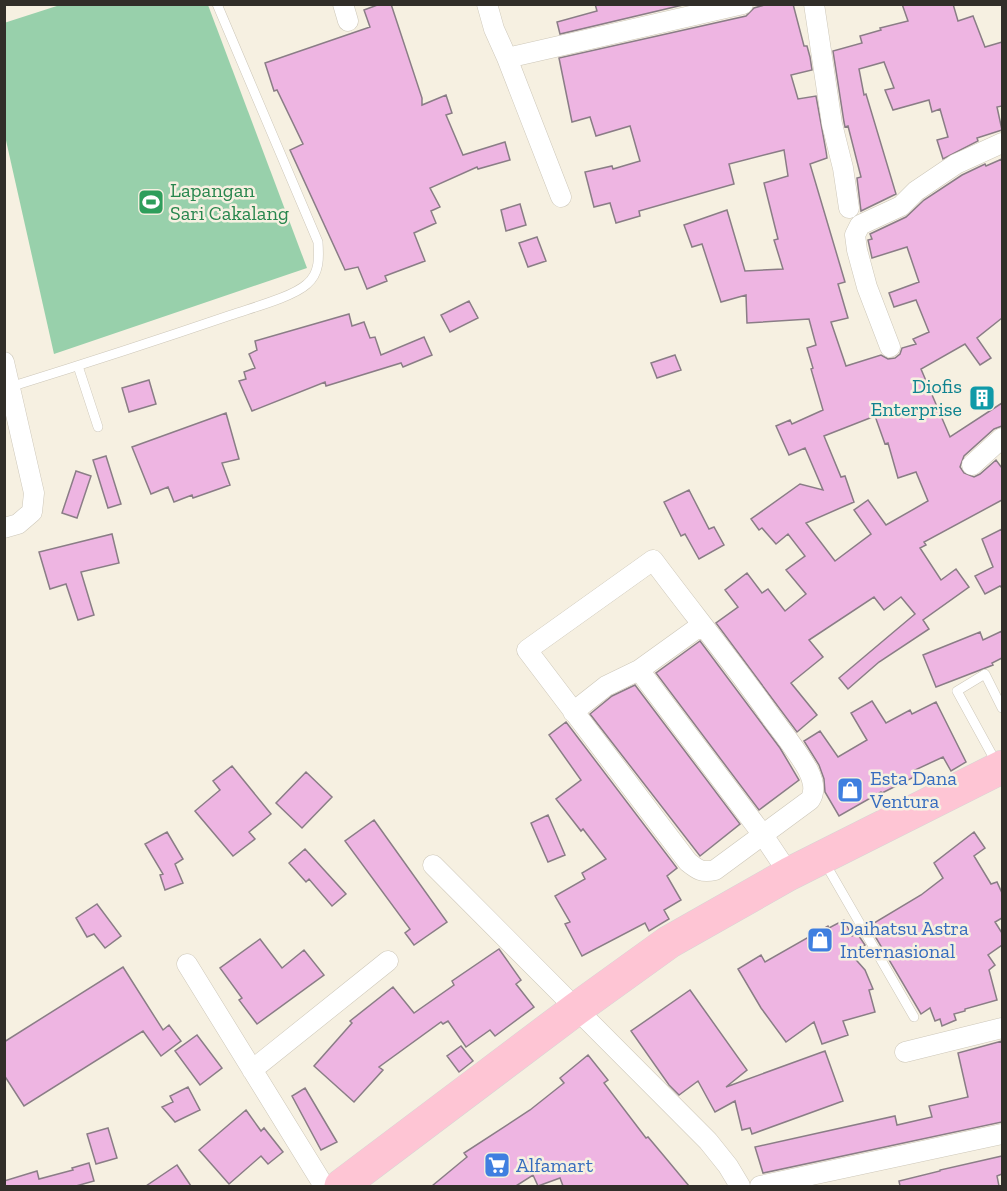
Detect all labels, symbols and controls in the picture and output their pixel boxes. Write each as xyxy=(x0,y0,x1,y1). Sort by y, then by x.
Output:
place label: Lapangan Sari Cakalang xyxy=(170,178,289,225)
sports icon: Lapangan Sari Cakalang xyxy=(136,187,166,217)
place label: Diofis Enterprise xyxy=(870,374,962,421)
building icon: Diofis Enterprise xyxy=(967,383,997,413)
place label: Esta Dana Ventura xyxy=(869,766,957,813)
shop icon: Esta Dana Ventura xyxy=(835,775,865,805)
place label: Daihatsu Astra Internasional xyxy=(840,916,969,963)
shop icon: Daihatsu Astra Internasional xyxy=(805,925,835,955)
supermarket icon: Alfamart xyxy=(482,1150,512,1180)
place label: Alfamart xyxy=(516,1153,594,1177)

